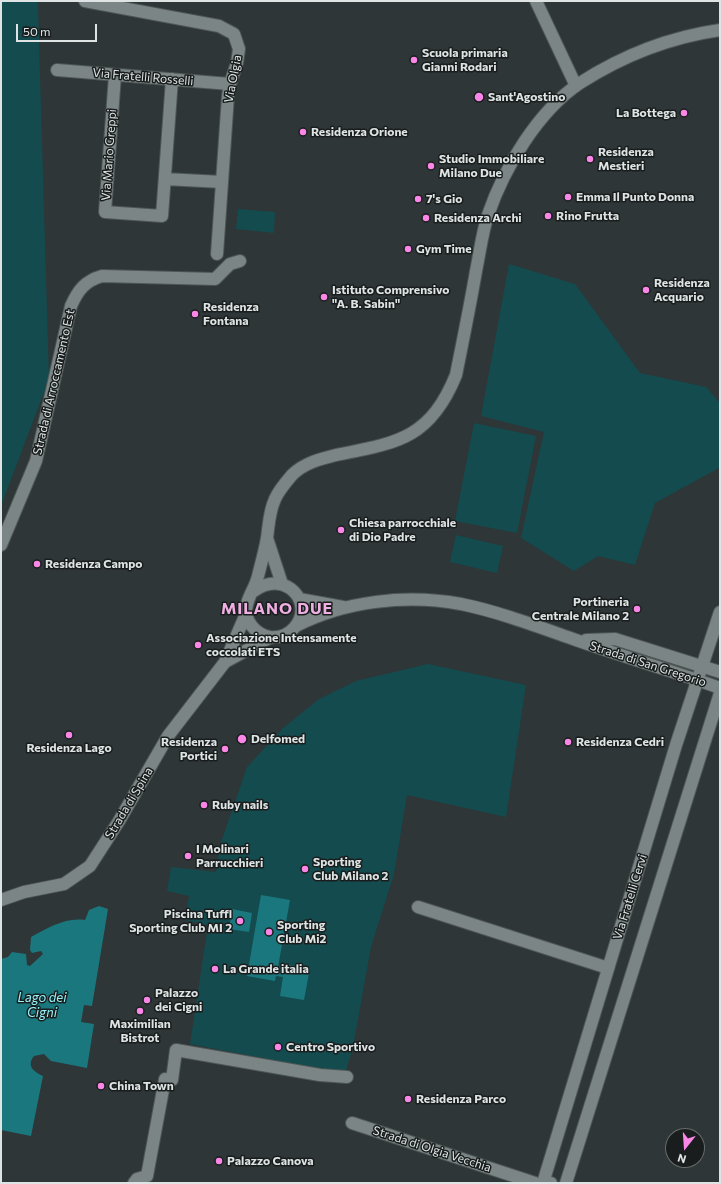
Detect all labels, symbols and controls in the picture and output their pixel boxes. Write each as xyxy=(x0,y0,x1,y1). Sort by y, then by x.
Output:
scale bar xyxy=(18,16,99,42)
text: 50 m xyxy=(23,24,51,38)
place label: Scuola primaria Gianni Rodari xyxy=(422,46,508,74)
street label: Via Olgia xyxy=(221,54,245,104)
marker: Scuola primaria Gianni Rodari xyxy=(409,55,419,65)
street label: Via Fratelli Rosselli xyxy=(92,65,194,89)
place label: Sant'Agostino xyxy=(488,90,565,104)
marker: Sant'Agostino xyxy=(473,91,485,103)
place label: La Bottega xyxy=(616,106,676,120)
marker: La Bottega xyxy=(679,108,689,118)
street label: Via Mario Greppi xyxy=(99,109,119,201)
place label: Residenza Orione xyxy=(311,125,408,139)
marker: Residenza Orione xyxy=(298,127,308,137)
place label: Residenza Mestieri xyxy=(598,145,654,173)
place label: Studio Immobiliare Milano Due xyxy=(439,152,544,180)
marker: Residenza Mestieri xyxy=(585,154,595,164)
marker: Studio Immobiliare Milano Due xyxy=(426,161,436,171)
place label: Emma Il Punto Donna xyxy=(576,190,694,204)
place label: 7's Gio xyxy=(426,192,462,206)
marker: Emma Il Punto Donna xyxy=(563,192,573,202)
marker: 7's Gio xyxy=(413,194,423,204)
place label: Rino Frutta xyxy=(556,209,619,223)
place label: Residenza Archi xyxy=(434,211,522,225)
marker: Rino Frutta xyxy=(543,211,553,221)
marker: Residenza Archi xyxy=(421,213,431,223)
place label: Gym Time xyxy=(416,242,472,256)
marker: Gym Time xyxy=(403,244,413,254)
place label: Residenza Acquario xyxy=(654,276,710,304)
place label: Istituto Comprensivo "A. B. Sabin" xyxy=(332,283,449,311)
marker: Residenza Acquario xyxy=(641,285,651,295)
marker: Istituto Comprensivo "A. B. Sabin" xyxy=(319,292,329,302)
place label: Residenza Fontana xyxy=(203,300,259,328)
street label: Strada di Arroccamento Est xyxy=(30,308,78,456)
marker: Residenza Fontana xyxy=(190,309,200,319)
place label: Chiesa parrocchiale di Dio Padre xyxy=(349,516,456,544)
marker: Chiesa parrocchiale di Dio Padre xyxy=(336,525,346,535)
place label: Residenza Campo xyxy=(45,557,142,571)
marker: Residenza Campo xyxy=(32,559,42,569)
place label: Portineria Centrale Milano 2 xyxy=(532,595,629,623)
district label: MILANO DUE xyxy=(221,599,333,619)
marker: Portineria Centrale Milano 2 xyxy=(632,604,642,614)
place label: Associazione Intensamente coccolati ETS xyxy=(206,631,357,659)
street label: Strada di San Gregorio xyxy=(588,638,708,690)
marker: Associazione Intensamente coccolati ETS xyxy=(193,640,203,650)
marker: Residenza Lago xyxy=(64,730,74,740)
place label: Delfomed xyxy=(251,732,305,746)
marker: Delfomed xyxy=(236,733,248,745)
place label: Residenza Portici xyxy=(161,735,217,763)
place label: Residenza Cedri xyxy=(576,735,664,749)
marker: Residenza Cedri xyxy=(563,737,573,747)
place label: Residenza Lago xyxy=(26,741,112,755)
marker: Residenza Portici xyxy=(220,744,230,754)
street label: Strada di Spina xyxy=(102,765,156,841)
place label: Ruby nails xyxy=(212,798,268,812)
marker: Ruby nails xyxy=(199,800,209,810)
place label: I Molinari Parrucchieri xyxy=(196,842,263,870)
marker: I Molinari Parrucchieri xyxy=(183,851,193,861)
street label: Via Fratelli Cervi xyxy=(610,852,650,942)
place label: Sporting Club Milano 2 xyxy=(313,855,388,883)
marker: Sporting Club Milano 2 xyxy=(300,864,310,874)
place label: Piscina Tuffi Sporting Club MI 2 xyxy=(129,907,232,935)
marker: Piscina Tuffi Sporting Club MI 2 xyxy=(235,916,245,926)
place label: Sporting Club Mi2 xyxy=(277,918,326,946)
marker: Sporting Club Mi2 xyxy=(264,927,274,937)
place label: La Grande italia xyxy=(223,962,309,976)
marker: La Grande italia xyxy=(210,964,220,974)
place label: Palazzo dei Cigni xyxy=(155,986,202,1014)
water label: Lago dei Cigni xyxy=(17,990,67,1021)
marker: Palazzo dei Cigni xyxy=(142,995,152,1005)
marker: Maximilian Bistrot xyxy=(135,1006,145,1016)
place label: Maximilian Bistrot xyxy=(109,1017,171,1045)
place label: Centro Sportivo xyxy=(286,1040,375,1054)
marker: Centro Sportivo xyxy=(273,1042,283,1052)
place label: China Town xyxy=(109,1079,174,1093)
marker: China Town xyxy=(96,1081,106,1091)
place label: Residenza Parco xyxy=(416,1092,506,1106)
marker: Residenza Parco xyxy=(403,1094,413,1104)
street label: Strada di Olgia Vecchia xyxy=(371,1123,493,1175)
north arrow xyxy=(665,1128,705,1168)
text: N xyxy=(676,1152,687,1166)
place label: Palazzo Canova xyxy=(227,1154,314,1168)
marker: Palazzo Canova xyxy=(214,1156,224,1166)

